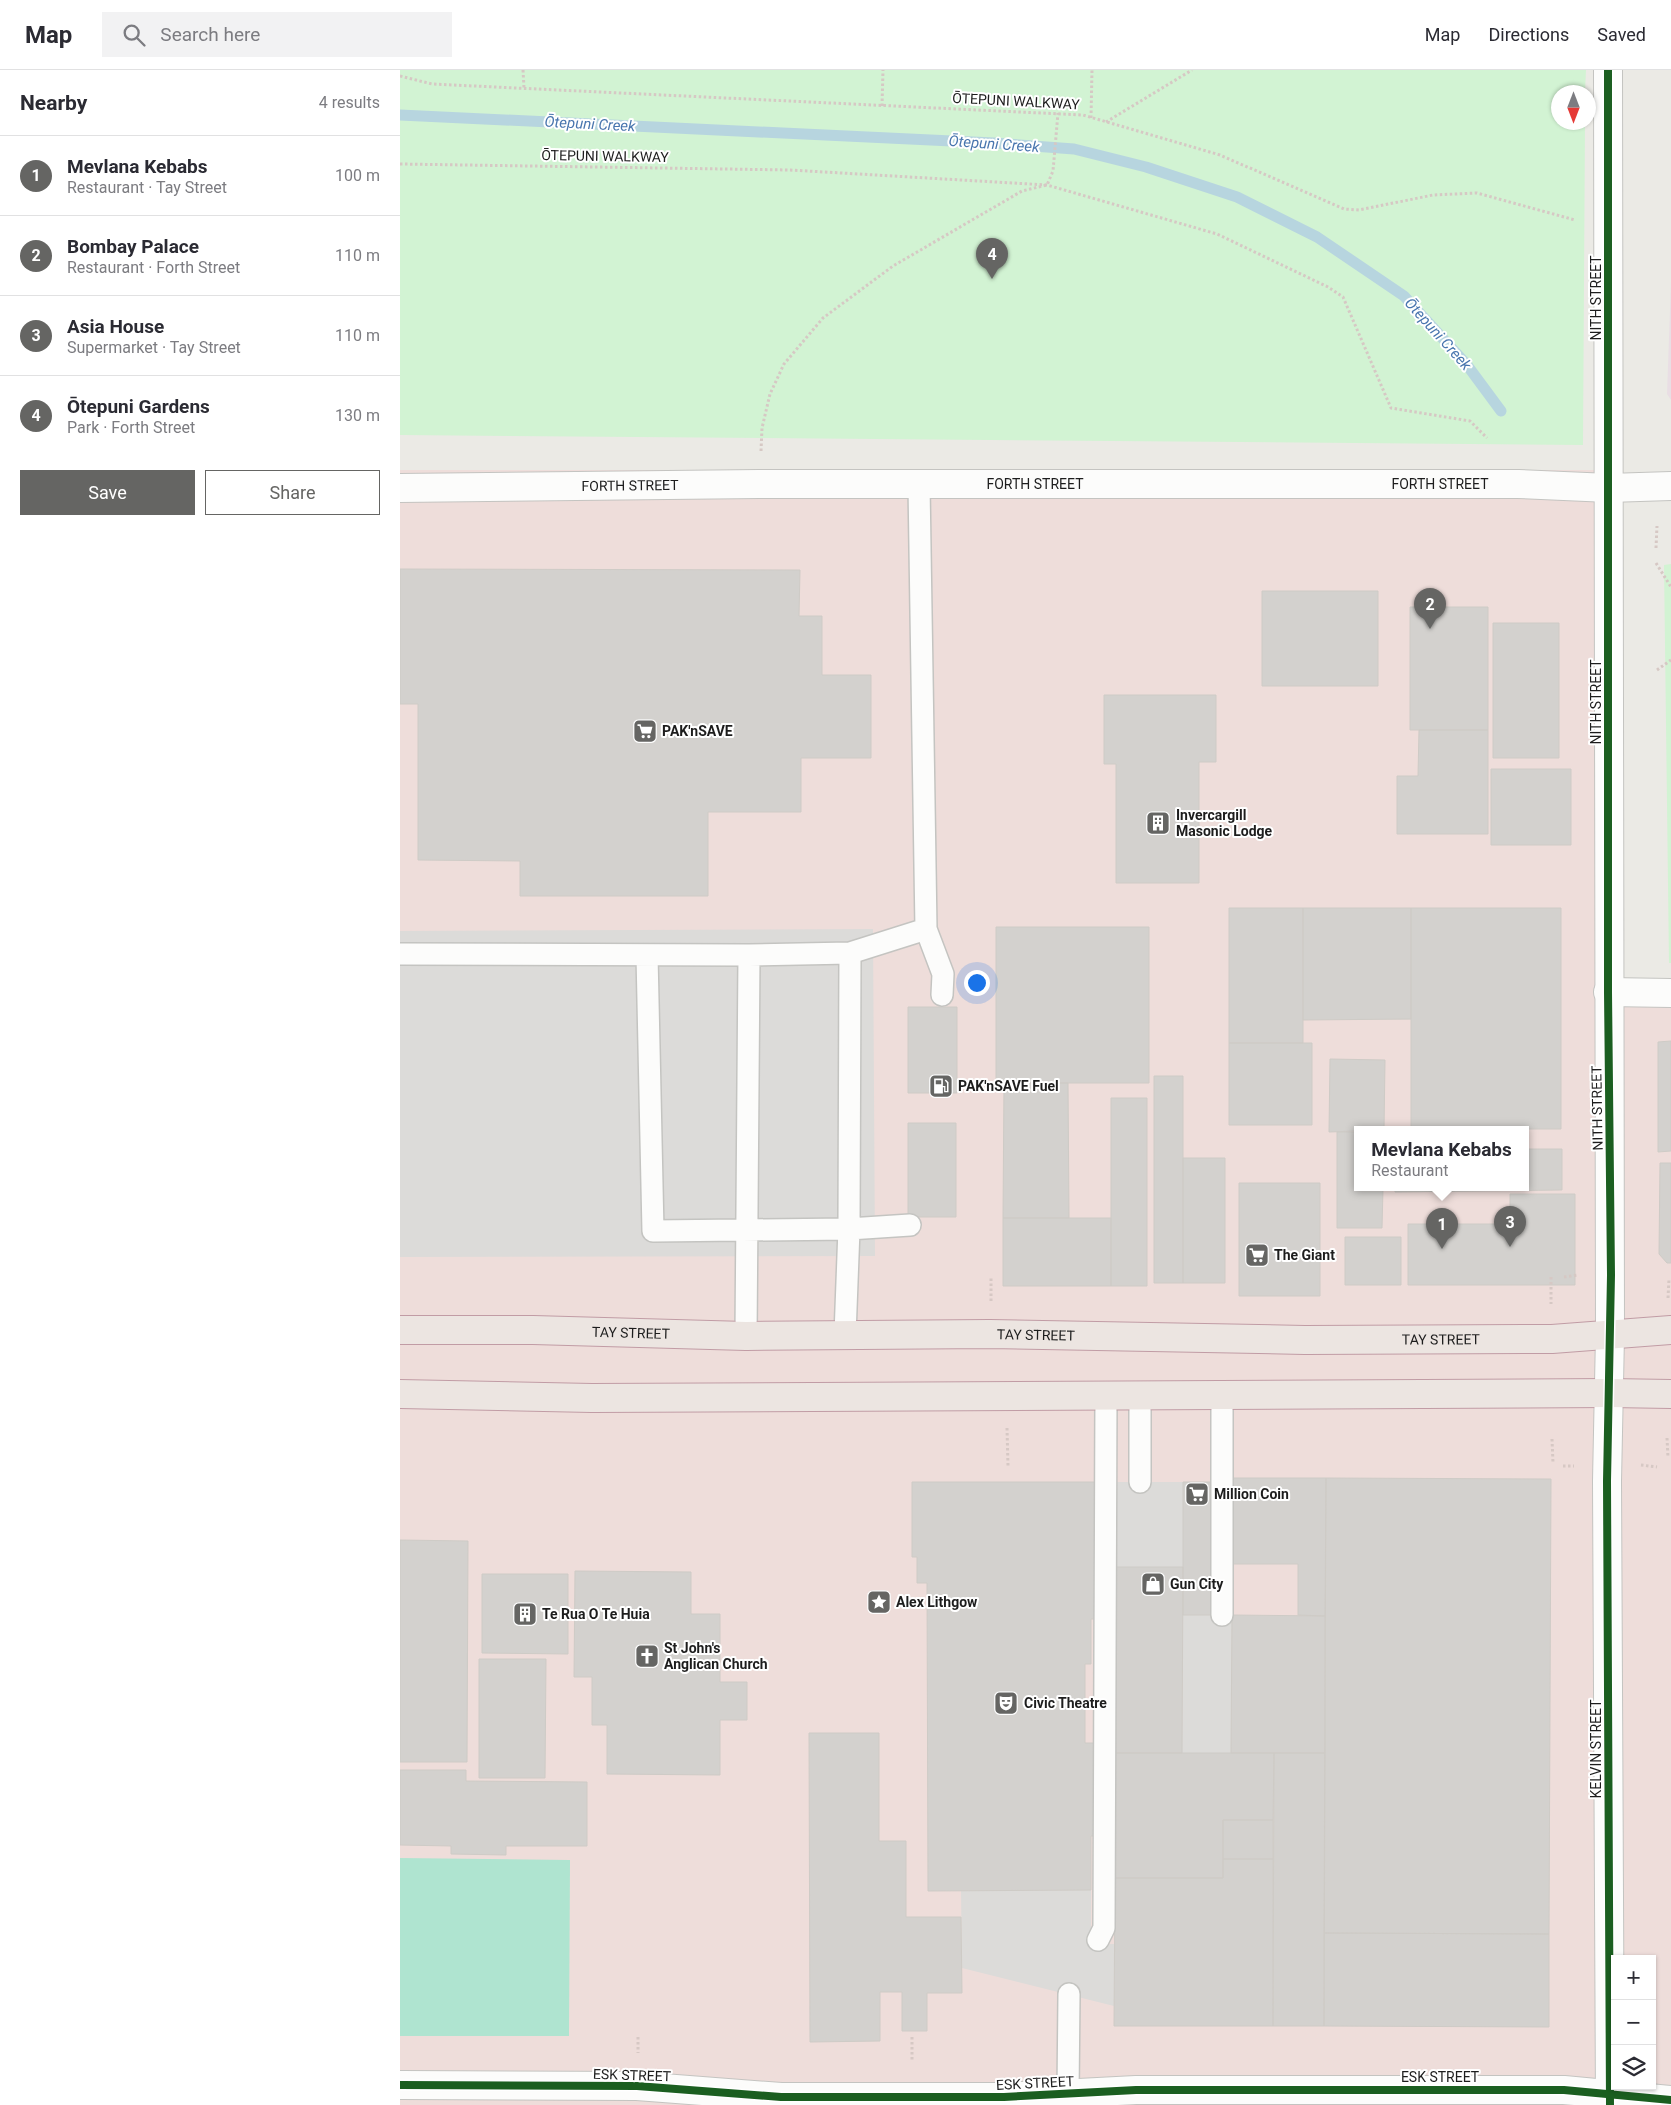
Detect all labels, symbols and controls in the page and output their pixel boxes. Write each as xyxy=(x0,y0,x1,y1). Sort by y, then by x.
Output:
search box xyxy=(102,12,452,57)
text: Map xyxy=(25,21,72,49)
icon: search xyxy=(120,21,148,49)
text: Search here xyxy=(160,23,260,46)
text: Map xyxy=(1425,24,1460,45)
text: Directions xyxy=(1488,24,1569,45)
text: Saved xyxy=(1597,24,1646,45)
north arrow xyxy=(1551,85,1596,130)
street label: ŌTEPUNI WALKWAY xyxy=(952,90,1081,112)
text: Nearby xyxy=(20,91,87,115)
text: 4 results xyxy=(319,93,380,112)
water label: Ōtepuni Creek xyxy=(544,113,637,135)
water label: Ōtepuni Creek xyxy=(948,132,1041,156)
street label: ŌTEPUNI WALKWAY xyxy=(541,147,669,165)
text: Mevlana Kebabs xyxy=(67,155,208,178)
text: 1 xyxy=(31,166,41,185)
text: 100 m xyxy=(335,166,380,185)
text: Restaurant · Tay Street xyxy=(67,178,227,197)
text: Bombay Palace xyxy=(67,235,199,258)
pin: 4 xyxy=(976,238,1008,279)
text: 2 xyxy=(31,246,41,265)
text: 110 m xyxy=(335,246,380,265)
street label: NITH STREET xyxy=(1588,255,1604,341)
text: Restaurant · Forth Street xyxy=(67,258,240,277)
water label: Ōtepuni Creek xyxy=(1401,294,1476,374)
text: Asia House xyxy=(67,315,164,338)
text: 3 xyxy=(31,326,41,345)
text: 110 m xyxy=(335,326,380,345)
text: Supermarket · Tay Street xyxy=(67,338,241,357)
text: Ōtepuni Gardens xyxy=(67,395,210,418)
text: 4 xyxy=(31,406,41,425)
text: 130 m xyxy=(335,406,380,425)
text: Park · Forth Street xyxy=(67,418,195,437)
button: Save xyxy=(20,470,195,515)
button: Share xyxy=(205,470,380,515)
street label: FORTH STREET xyxy=(986,476,1084,492)
street label: FORTH STREET xyxy=(1391,476,1489,492)
street label: FORTH STREET xyxy=(581,477,679,494)
pin: 2 xyxy=(1414,588,1446,629)
street label: NITH STREET xyxy=(1588,659,1604,745)
supermarket icon: PAK'nSAVE xyxy=(632,718,658,744)
place label: PAK'nSAVE xyxy=(662,723,733,739)
place label: Invercargill Masonic Lodge xyxy=(1176,807,1273,839)
building icon: Invercargill Masonic Lodge xyxy=(1145,810,1171,836)
your location xyxy=(964,970,990,996)
street label: NITH STREET xyxy=(1588,1065,1606,1151)
fuel station icon: PAK'nSAVE Fuel xyxy=(928,1073,954,1099)
place label: PAK'nSAVE Fuel xyxy=(958,1078,1059,1094)
popup xyxy=(1354,1126,1529,1191)
text: Mevlana Kebabs xyxy=(1371,1138,1512,1161)
text: Restaurant xyxy=(1371,1161,1448,1180)
pin: 3 xyxy=(1494,1206,1526,1247)
pin: 1 xyxy=(1426,1208,1458,1249)
supermarket icon: The Giant xyxy=(1244,1242,1270,1268)
place label: The Giant xyxy=(1274,1247,1335,1263)
street label: TAY STREET xyxy=(592,1324,671,1342)
street label: TAY STREET xyxy=(997,1326,1076,1344)
street label: TAY STREET xyxy=(1402,1331,1481,1348)
supermarket icon: Million Coin xyxy=(1184,1481,1210,1507)
place label: Million Coin xyxy=(1214,1486,1289,1502)
shop icon: Gun City xyxy=(1140,1571,1166,1597)
place label: Gun City xyxy=(1170,1576,1224,1592)
place icon: Alex Lithgow xyxy=(866,1589,892,1615)
place label: Alex Lithgow xyxy=(896,1594,978,1610)
building icon: Te Rua O Te Huia xyxy=(512,1601,538,1627)
place label: Te Rua O Te Huia xyxy=(542,1606,650,1622)
place label: St John's Anglican Church xyxy=(664,1640,768,1672)
church icon: St John's Anglican Church xyxy=(634,1643,660,1669)
theatre icon: Civic Theatre xyxy=(993,1690,1019,1716)
place label: Civic Theatre xyxy=(1024,1695,1107,1711)
street label: KELVIN STREET xyxy=(1588,1699,1604,1798)
map controls xyxy=(1611,1955,1656,2090)
button: + xyxy=(1611,1955,1656,2000)
button: − xyxy=(1611,2000,1656,2045)
button: layers xyxy=(1611,2045,1656,2090)
street label: ESK STREET xyxy=(593,2066,672,2084)
street label: ESK STREET xyxy=(1401,2069,1480,2085)
street label: ESK STREET xyxy=(996,2073,1075,2093)

